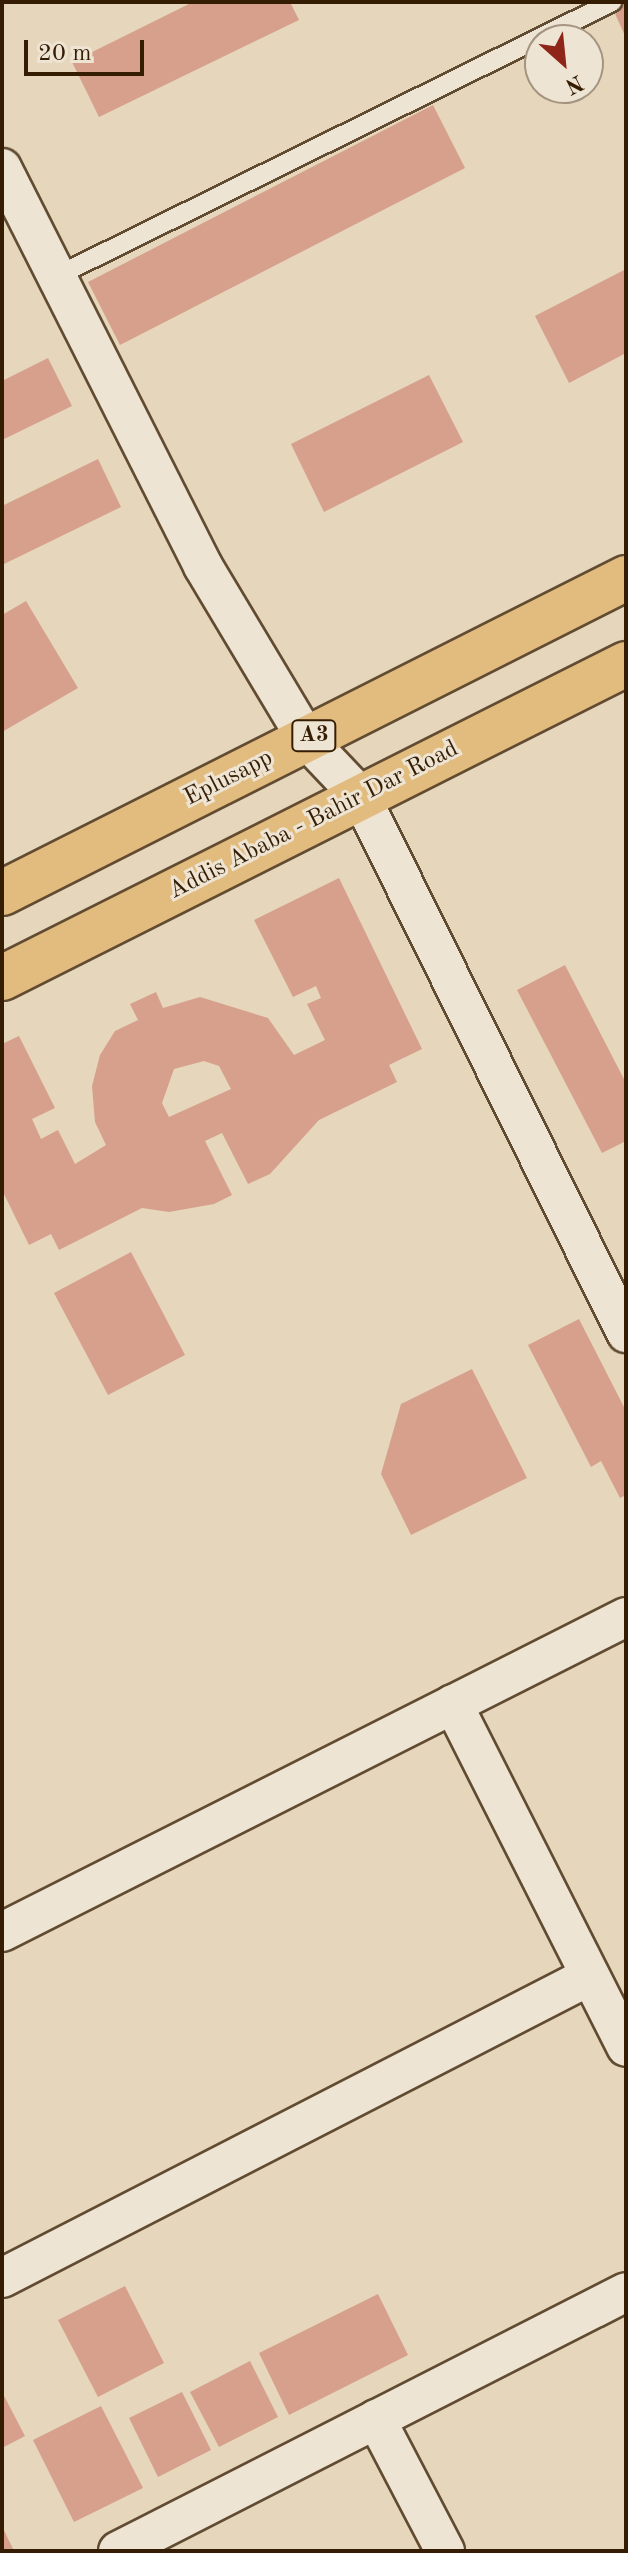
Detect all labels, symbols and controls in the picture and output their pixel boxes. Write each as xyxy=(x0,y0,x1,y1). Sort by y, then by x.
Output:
scale bar xyxy=(28,24,148,74)
north arrow xyxy=(524,24,604,104)
text: 20 m xyxy=(38,42,92,66)
text: N xyxy=(562,70,586,97)
road number: A3 xyxy=(290,718,338,754)
street label: Addis Ababa - Bahir Dar Road xyxy=(164,735,464,907)
street label: Eplusapp xyxy=(180,745,278,813)

